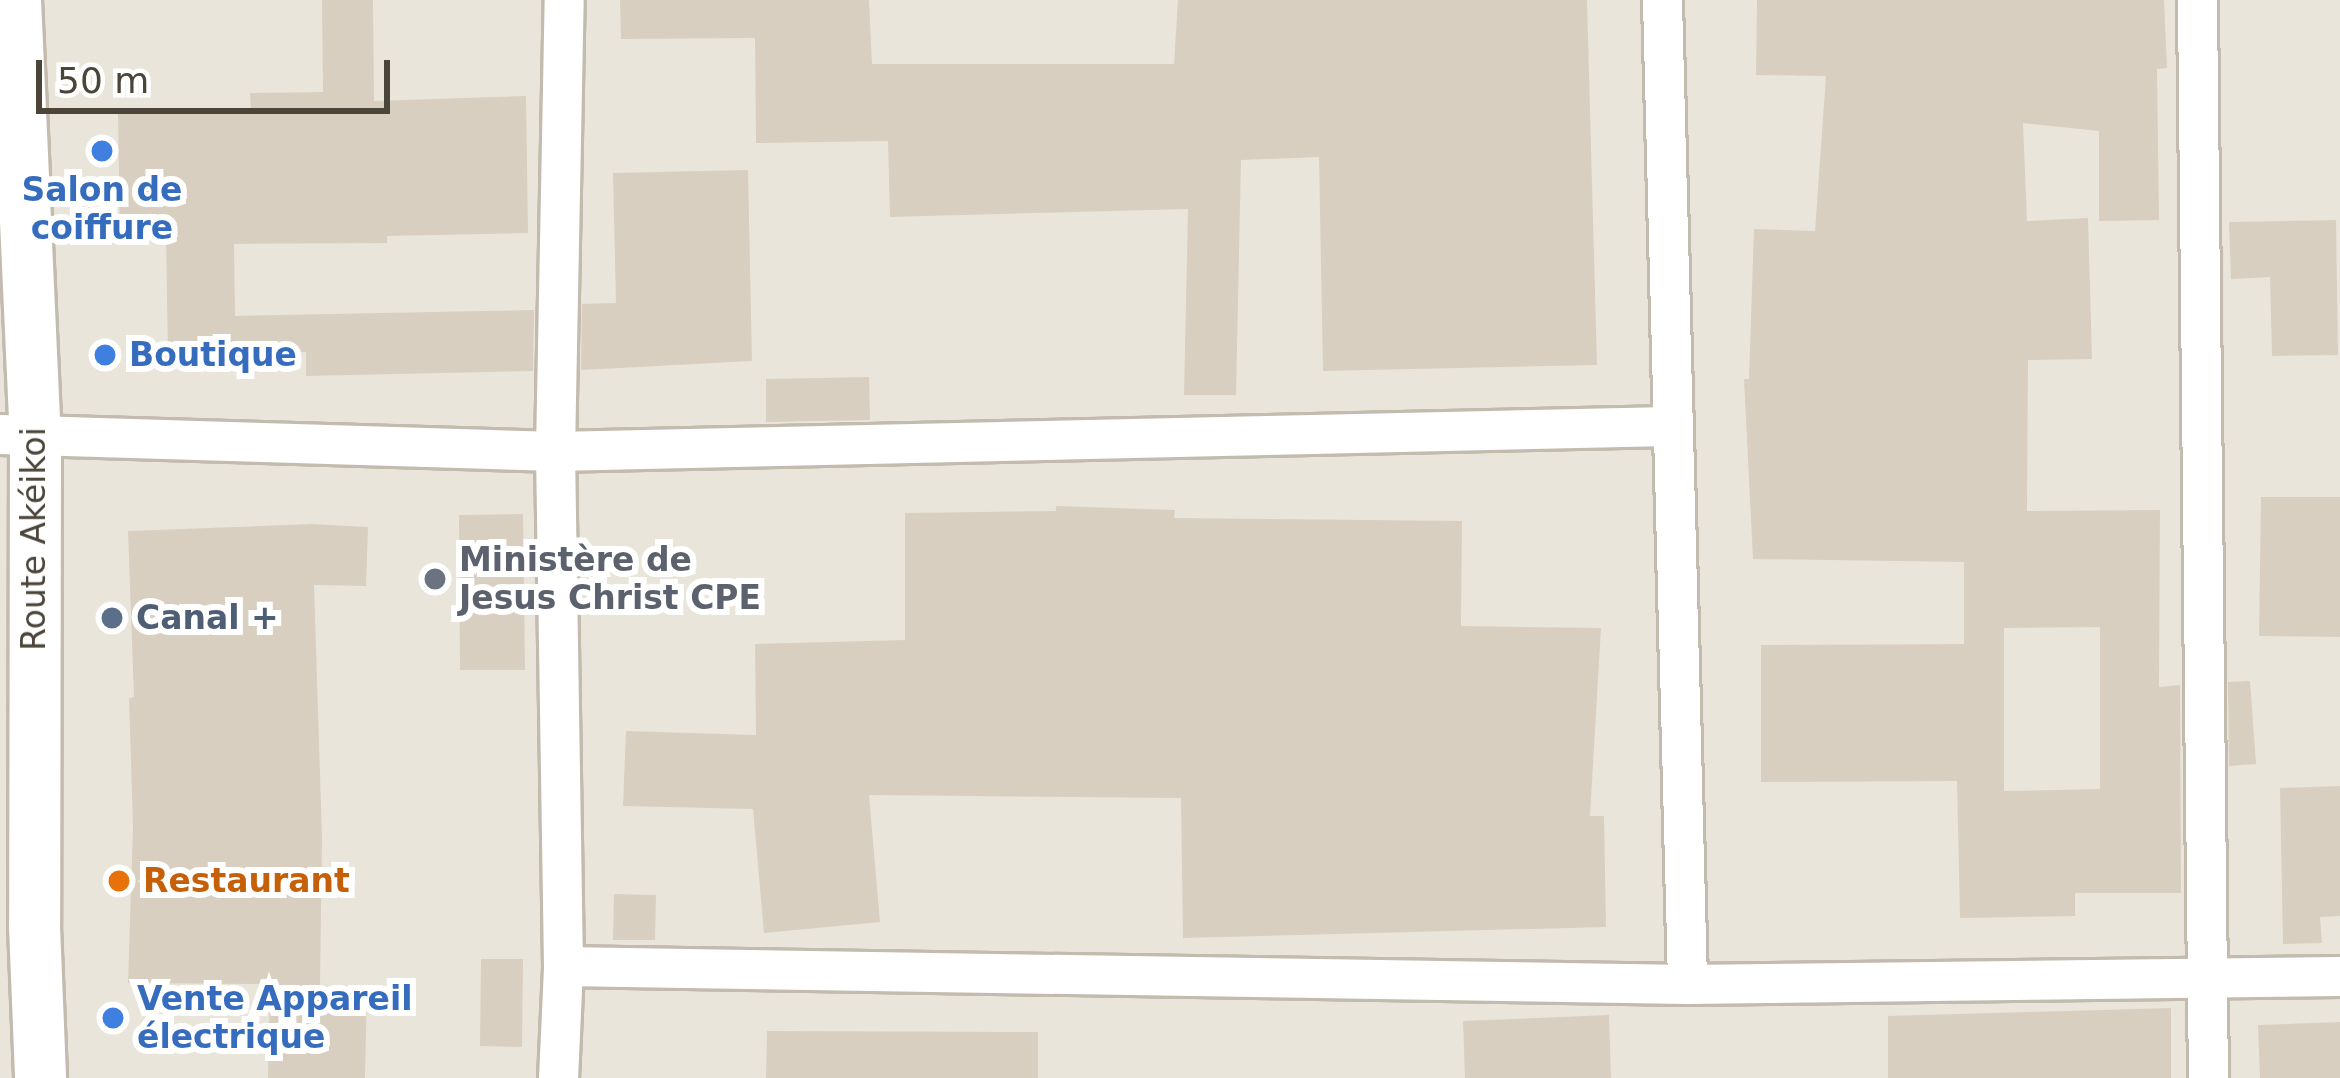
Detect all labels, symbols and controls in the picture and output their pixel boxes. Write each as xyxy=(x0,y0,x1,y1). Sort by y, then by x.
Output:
scale bar xyxy=(42,36,396,110)
text: 50 m xyxy=(57,60,149,101)
marker: Salon de coiffure xyxy=(89,138,115,164)
place label: Salon de coiffure xyxy=(21,170,183,248)
place label: Boutique xyxy=(129,335,297,375)
marker: Boutique xyxy=(92,342,118,368)
street label: Route Akéikoi xyxy=(14,427,54,651)
place label: Ministère de Jesus Christ CPE xyxy=(459,540,761,618)
marker: Ministère de Jesus Christ CPE xyxy=(422,566,448,592)
place label: Canal + xyxy=(136,598,279,638)
marker: Canal + xyxy=(99,605,125,631)
place label: Restaurant xyxy=(143,861,350,901)
marker: Restaurant xyxy=(106,868,132,894)
place label: Vente Appareil électrique xyxy=(137,979,413,1057)
marker: Vente Appareil électrique xyxy=(100,1005,126,1031)

